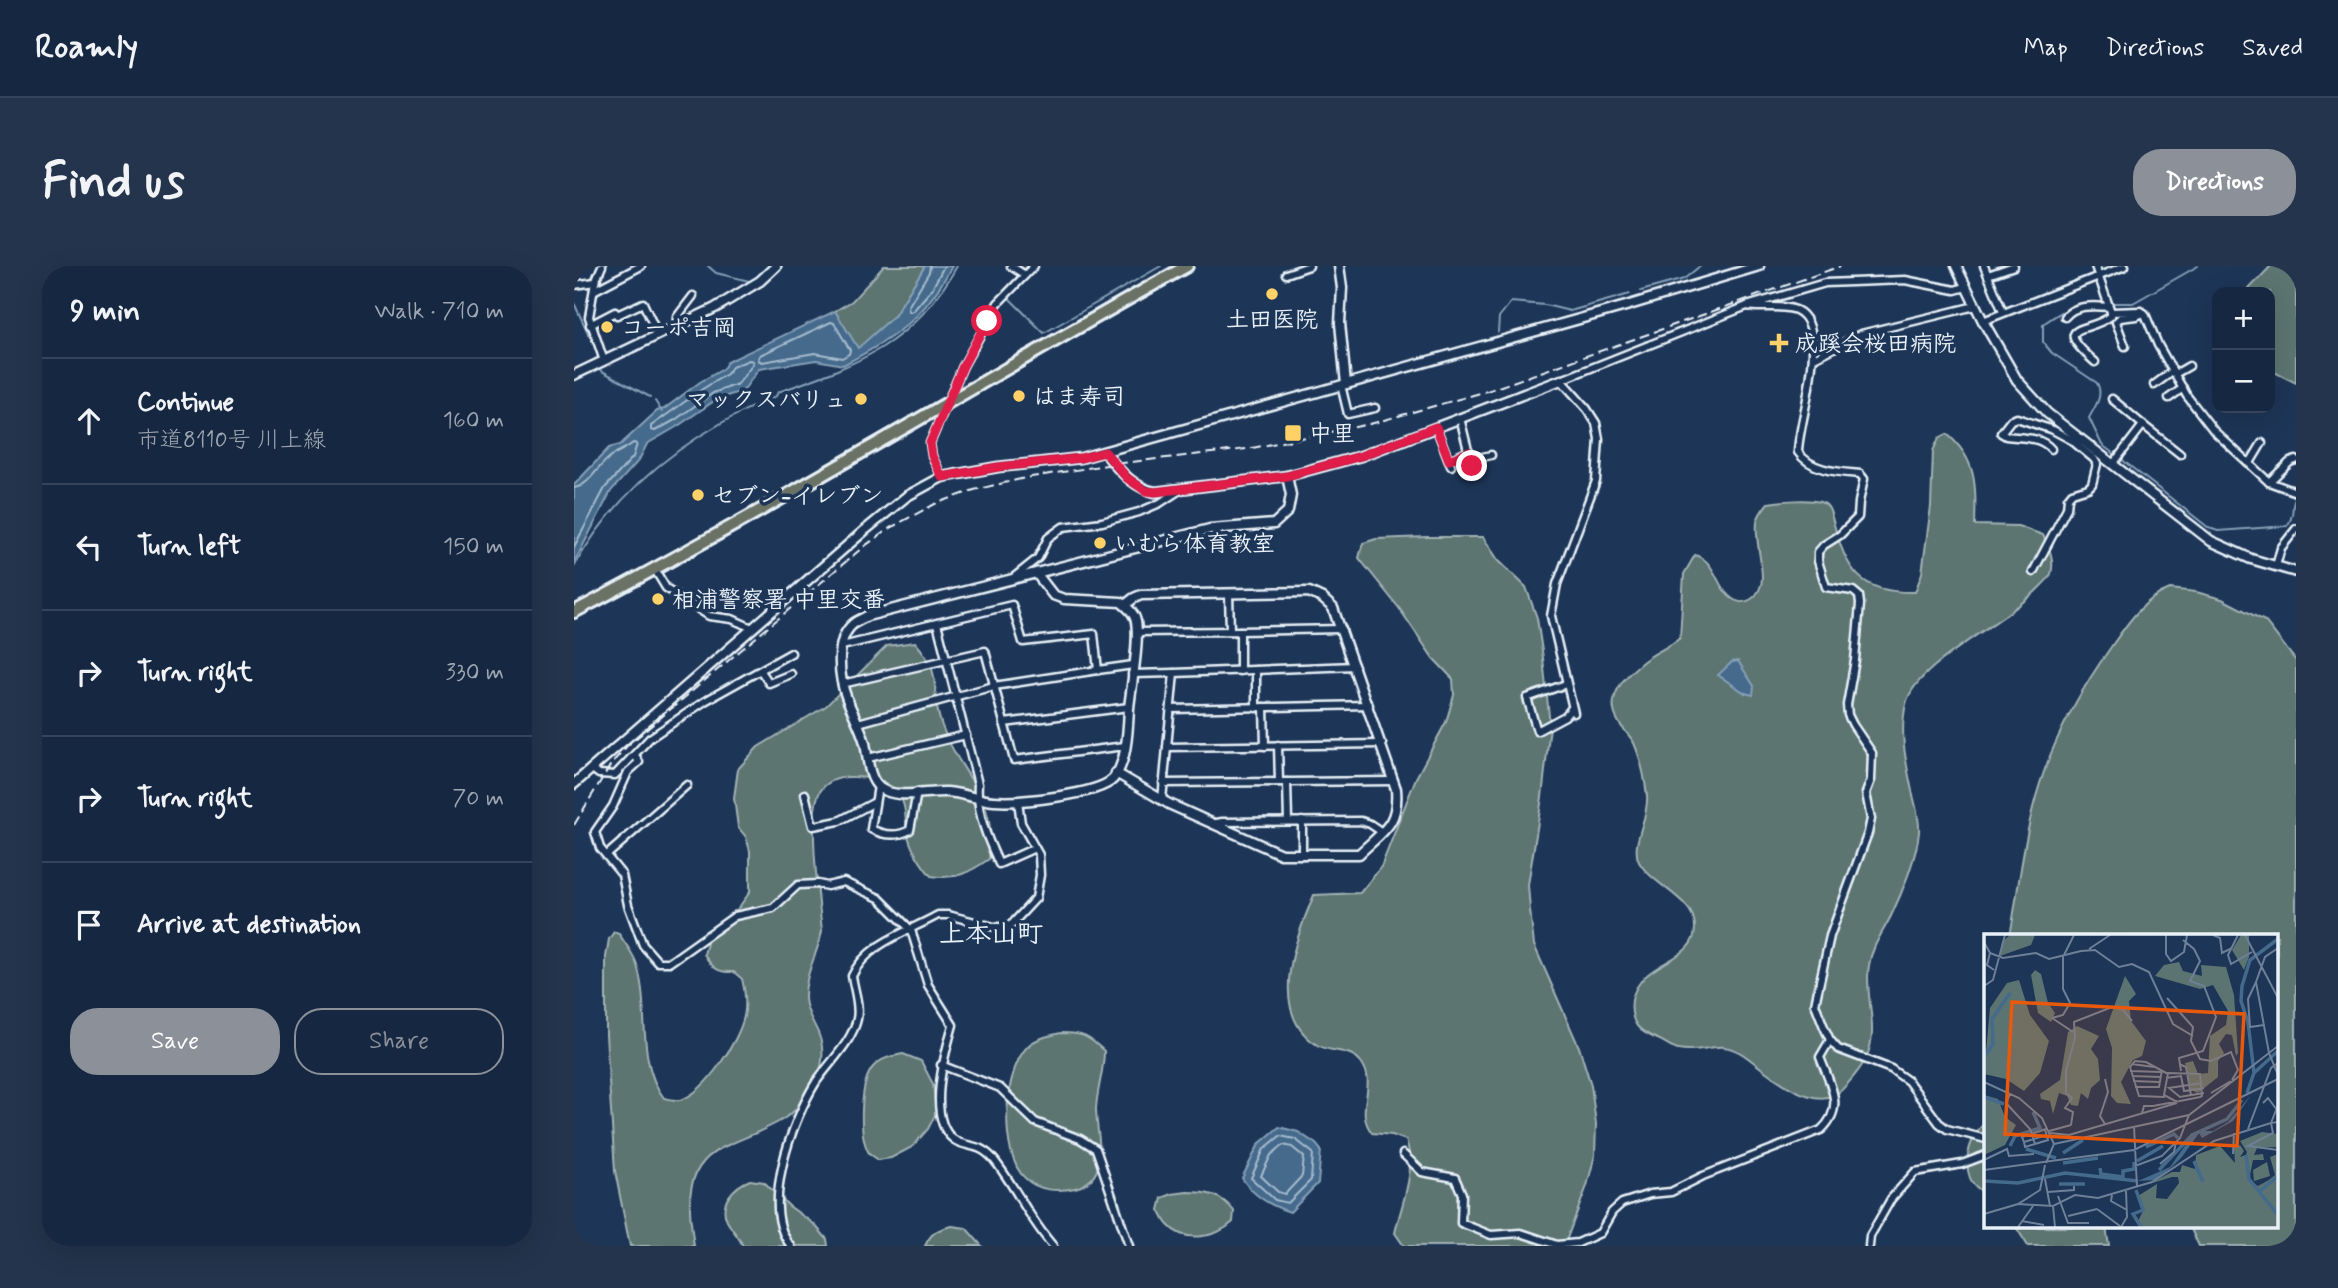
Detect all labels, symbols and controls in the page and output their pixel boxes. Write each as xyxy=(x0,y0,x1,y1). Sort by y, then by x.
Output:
text: Roamly xyxy=(35,26,138,70)
text: Map xyxy=(2024,33,2068,64)
text: Directions xyxy=(2106,33,2204,64)
text: Saved xyxy=(2242,33,2303,64)
button: Directions xyxy=(2133,149,2296,216)
text: Find us xyxy=(42,150,185,215)
marker: 土田医院 xyxy=(1264,286,1280,302)
map controls xyxy=(2212,287,2275,413)
button: + xyxy=(2212,287,2275,350)
text: 9 min xyxy=(70,292,140,331)
text: Walk · 710 m xyxy=(374,297,504,327)
route start xyxy=(971,305,1002,336)
place label: 土田医院 xyxy=(1226,306,1318,336)
place label: コーポ吉岡 xyxy=(621,314,736,344)
marker: コーポ吉岡 xyxy=(599,319,615,335)
place label: 成蹊会桜田病院 xyxy=(1795,330,1956,360)
marker: 成蹊会桜田病院 xyxy=(1769,333,1789,353)
button: − xyxy=(2212,350,2275,413)
place label: はま寿司 xyxy=(1033,383,1125,413)
text: Continue xyxy=(137,386,234,420)
place label: マックスバリュ xyxy=(686,386,847,416)
marker: はま寿司 xyxy=(1011,388,1027,404)
marker: マックスバリュ xyxy=(853,391,869,407)
icon: ahead xyxy=(70,402,108,440)
text: 160 m xyxy=(443,406,504,436)
place label: 中里 xyxy=(1309,420,1355,450)
marker: 中里 xyxy=(1283,423,1303,443)
text: 市道8110号 川上線 xyxy=(137,426,326,456)
route end xyxy=(1456,450,1487,481)
place label: セブン-イレブン xyxy=(712,482,883,512)
marker: セブン-イレブン xyxy=(690,487,706,503)
icon: left xyxy=(70,528,108,566)
text: Turn left xyxy=(137,530,241,564)
place label: いむら体育教室 xyxy=(1114,530,1275,560)
text: 150 m xyxy=(443,532,504,562)
marker: いむら体育教室 xyxy=(1092,535,1108,551)
place label: 相浦警察署 中里交番 xyxy=(672,586,885,616)
marker: 相浦警察署 中里交番 xyxy=(650,591,666,607)
icon: right xyxy=(70,654,108,692)
text: Turn right xyxy=(137,656,253,690)
text: 330 m xyxy=(446,658,504,688)
icon: right xyxy=(70,780,108,818)
text: Turn right xyxy=(137,782,253,816)
text: 70 m xyxy=(452,784,504,814)
icon: arrive xyxy=(70,906,108,944)
text: Arrive at destination xyxy=(137,908,361,942)
district label: 上本山町 xyxy=(939,918,1043,952)
inset map xyxy=(1984,934,2278,1228)
button: Save xyxy=(70,1008,280,1075)
button: Share xyxy=(294,1008,504,1075)

